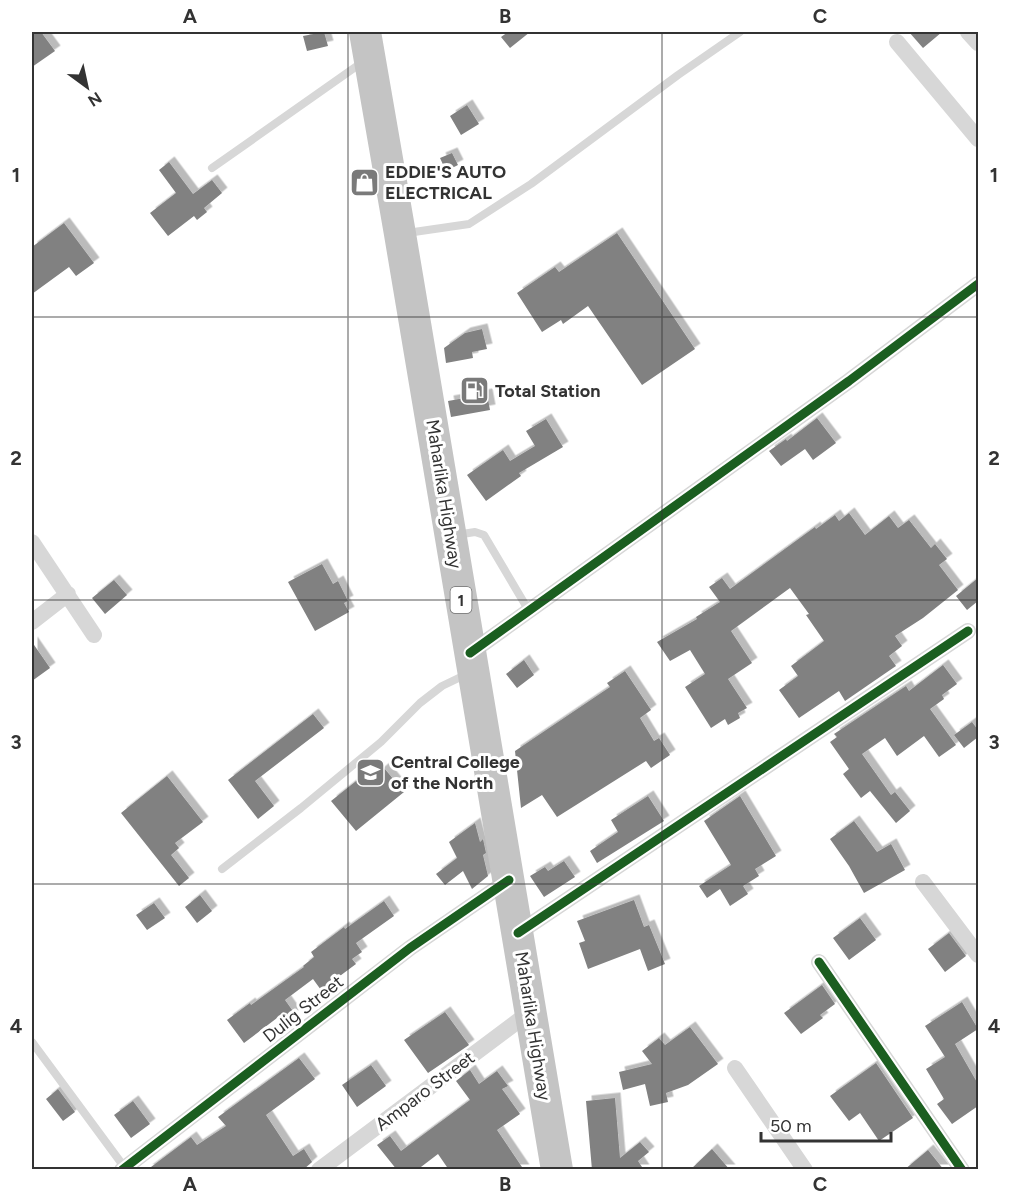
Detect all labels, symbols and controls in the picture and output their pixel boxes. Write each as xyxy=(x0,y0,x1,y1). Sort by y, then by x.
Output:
text: A xyxy=(183,4,198,28)
text: B xyxy=(499,4,511,28)
text: C xyxy=(813,4,827,28)
north arrow xyxy=(57,57,117,117)
text: N xyxy=(85,88,105,110)
place label: EDDIE'S AUTO ELECTRICAL xyxy=(385,161,506,204)
text: 1 xyxy=(12,163,20,187)
text: 1 xyxy=(990,163,998,187)
shop icon: EDDIE'S AUTO ELECTRICAL xyxy=(348,166,380,198)
fuel station icon: Total Station xyxy=(458,375,490,407)
place label: Total Station xyxy=(495,380,600,402)
street label: Maharlika Highway xyxy=(421,418,467,571)
text: 2 xyxy=(10,446,22,470)
text: 2 xyxy=(988,446,1000,470)
road number: 1 xyxy=(450,587,472,613)
text: 3 xyxy=(10,730,22,754)
text: 3 xyxy=(988,730,1000,754)
place label: Central College of the North xyxy=(391,751,520,794)
school or university icon: Central College of the North xyxy=(354,756,386,788)
street label: Maharlika Highway xyxy=(510,950,556,1103)
street label: Dulig Street xyxy=(258,971,348,1047)
text: 4 xyxy=(10,1014,23,1038)
text: 4 xyxy=(988,1014,1001,1038)
street label: Amparo Street xyxy=(371,1046,479,1136)
scale bar xyxy=(761,1105,892,1143)
text: 50 m xyxy=(770,1115,812,1137)
text: A xyxy=(183,1172,198,1196)
text: B xyxy=(499,1172,511,1196)
text: C xyxy=(813,1172,827,1196)

